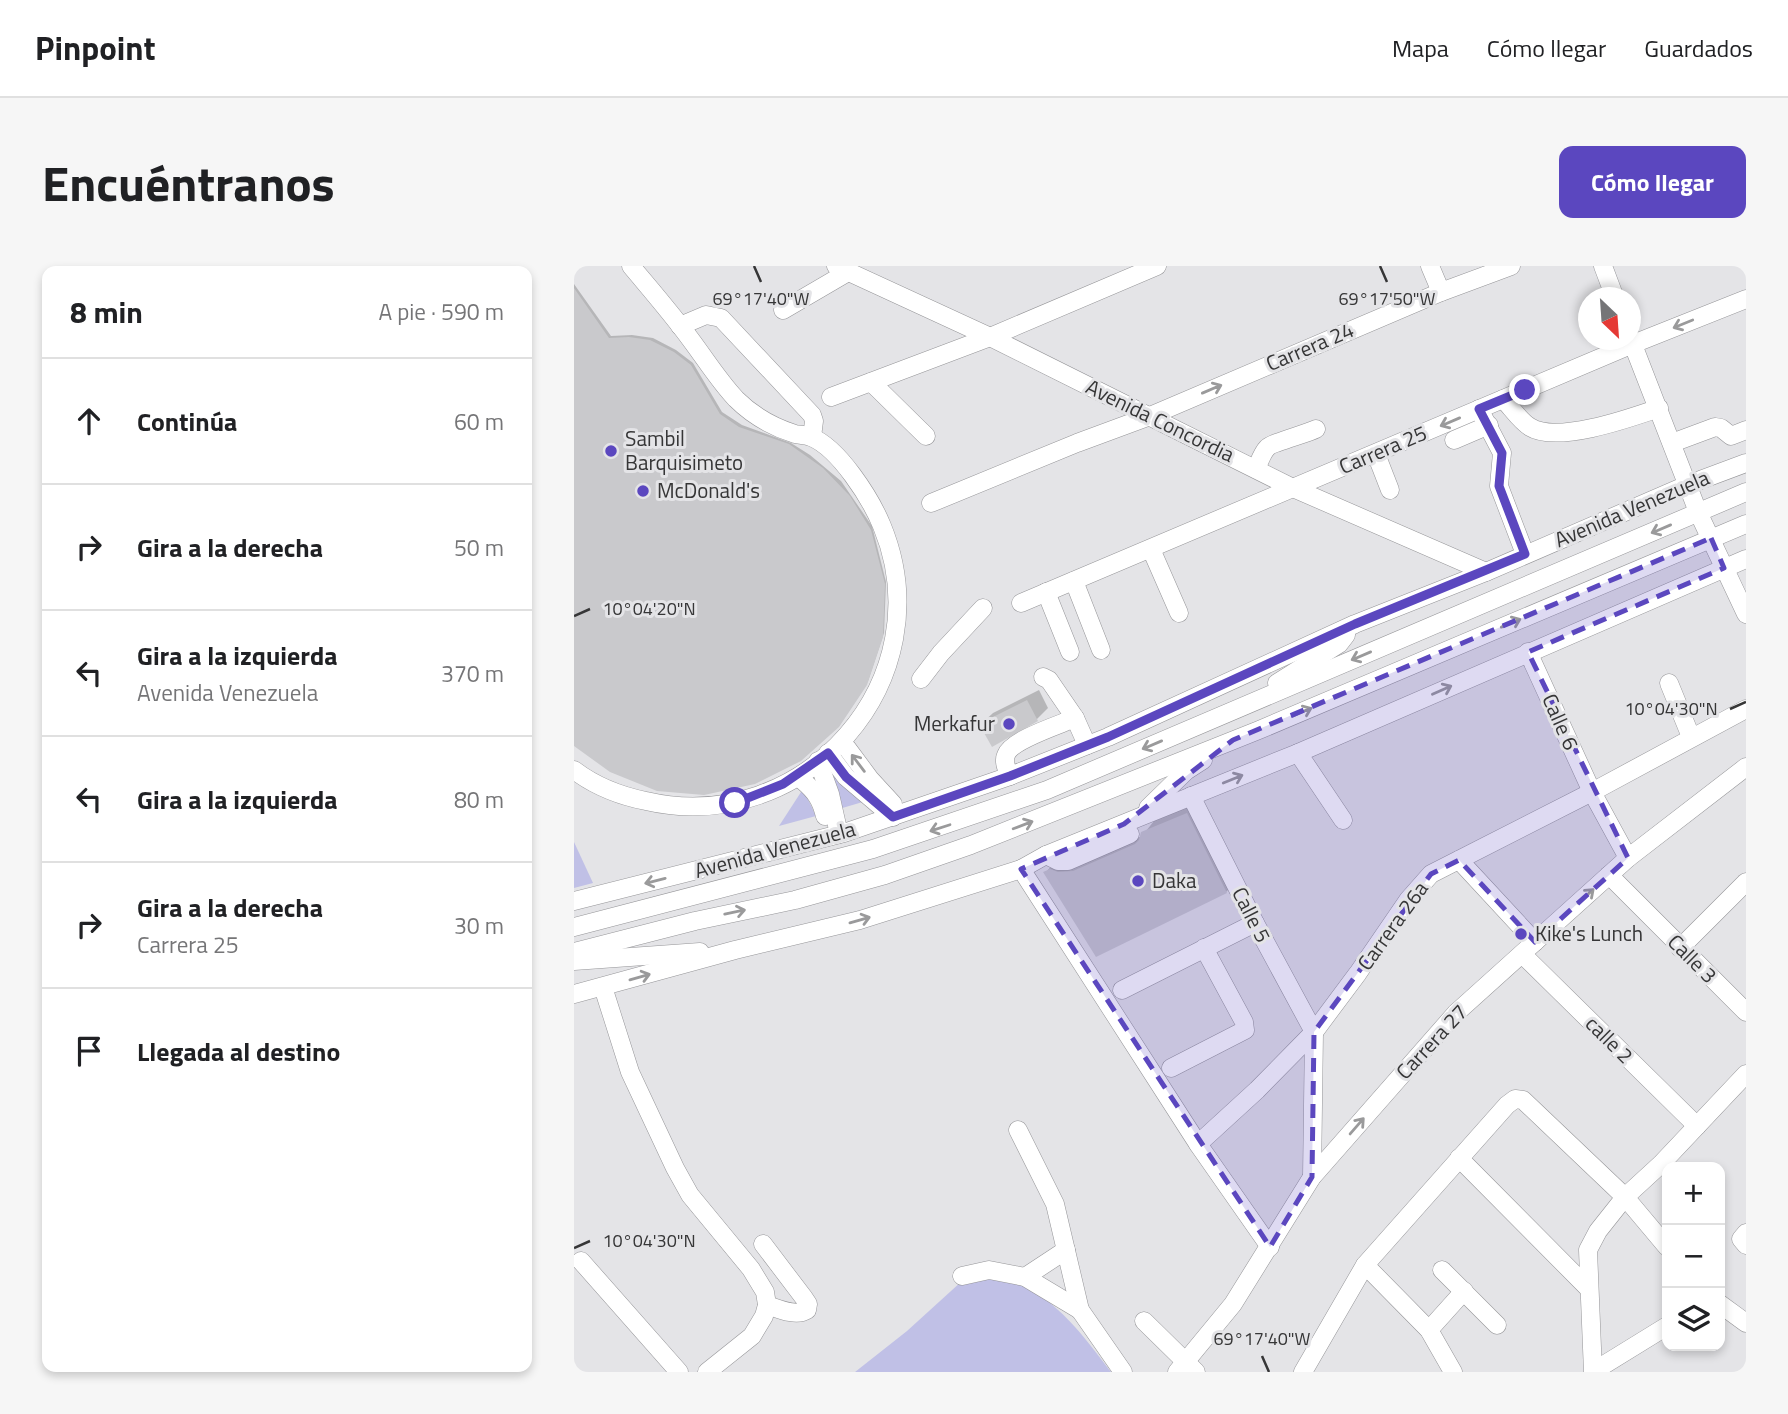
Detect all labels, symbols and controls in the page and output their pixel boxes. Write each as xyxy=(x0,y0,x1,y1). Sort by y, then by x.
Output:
text: Pinpoint xyxy=(35,23,155,73)
text: Mapa xyxy=(1392,30,1449,66)
text: Cómo llegar xyxy=(1487,30,1606,66)
text: Guardados xyxy=(1644,30,1753,66)
text: Encuéntranos xyxy=(42,145,335,220)
button: Cómo llegar xyxy=(1559,146,1746,218)
text: 69°17'40"W xyxy=(713,285,810,312)
text: 69°17'50"W xyxy=(1339,285,1436,312)
north arrow xyxy=(1578,287,1641,350)
text: 8 min xyxy=(70,289,143,335)
text: A pie · 590 m xyxy=(378,294,504,329)
street label: Carrera 24 xyxy=(1261,313,1359,379)
one-way arrow xyxy=(1672,319,1694,332)
street label: Avenida Concordia xyxy=(1081,370,1241,470)
route end xyxy=(1509,374,1540,405)
one-way arrow xyxy=(1201,382,1223,395)
icon: ahead xyxy=(70,402,108,440)
text: Continúa xyxy=(137,402,237,441)
text: 60 m xyxy=(454,404,504,439)
street label: Carrera 25 xyxy=(1334,416,1432,482)
one-way arrow xyxy=(1440,416,1461,429)
place label: Sambil Barquisimeto xyxy=(625,422,743,478)
marker: Sambil Barquisimeto xyxy=(603,443,619,459)
street label: Avenida Venezuela xyxy=(1549,461,1714,555)
place label: McDonald's xyxy=(657,474,760,506)
marker: McDonald's xyxy=(635,483,651,499)
one-way arrow xyxy=(1650,523,1672,536)
icon: right xyxy=(70,528,108,566)
text: Gira a la derecha xyxy=(137,528,323,567)
text: 50 m xyxy=(454,530,504,565)
text: 10°04'20"N xyxy=(602,595,696,622)
one-way arrow xyxy=(1500,616,1521,629)
text: Gira a la izquierda xyxy=(137,636,338,675)
one-way arrow xyxy=(1351,650,1372,663)
icon: left xyxy=(70,654,108,692)
text: 370 m xyxy=(441,656,504,691)
text: Avenida Venezuela xyxy=(137,675,318,710)
one-way arrow xyxy=(1431,682,1452,695)
street label: Calle 6 xyxy=(1534,688,1587,755)
text: 10°04'30"N xyxy=(1624,695,1718,722)
one-way arrow xyxy=(1290,704,1312,717)
place label: Merkafur xyxy=(914,707,995,739)
marker: Merkafur xyxy=(1001,716,1017,732)
one-way arrow xyxy=(1142,740,1163,753)
one-way arrow xyxy=(851,754,866,773)
one-way arrow xyxy=(1221,772,1243,785)
icon: left xyxy=(70,780,108,818)
text: Gira a la izquierda xyxy=(137,780,338,819)
text: 80 m xyxy=(454,782,504,817)
route start xyxy=(719,787,750,818)
street label: Avenida Venezuela xyxy=(691,812,859,886)
one-way arrow xyxy=(1011,818,1033,831)
one-way arrow xyxy=(929,822,951,835)
place label: Daka xyxy=(1152,864,1197,896)
marker: Daka xyxy=(1130,873,1146,889)
street label: Carrera 26a xyxy=(1349,874,1436,977)
one-way arrow xyxy=(644,875,667,888)
street label: Calle 5 xyxy=(1224,881,1279,948)
one-way arrow xyxy=(1577,887,1594,904)
text: Gira a la derecha xyxy=(137,888,323,927)
one-way arrow xyxy=(723,905,746,919)
icon: right xyxy=(70,906,108,944)
text: 30 m xyxy=(454,908,504,943)
one-way arrow xyxy=(849,912,871,925)
place label: Kike's Lunch xyxy=(1535,917,1643,949)
marker: Kike's Lunch xyxy=(1513,926,1529,942)
street label: Calle 3 xyxy=(1661,926,1725,990)
text: Carrera 25 xyxy=(137,927,239,962)
one-way arrow xyxy=(629,969,651,982)
street label: Carrera 27 xyxy=(1388,996,1475,1086)
street label: calle 2 xyxy=(1578,1008,1641,1071)
icon: arrive xyxy=(70,1032,108,1070)
text: Llegada al destino xyxy=(137,1032,340,1071)
one-way arrow xyxy=(1349,1117,1365,1135)
map controls xyxy=(1662,1162,1725,1351)
button: + xyxy=(1662,1162,1725,1225)
button: − xyxy=(1662,1225,1725,1288)
text: 10°04'30"N xyxy=(602,1227,696,1254)
button: layers xyxy=(1662,1288,1725,1351)
text: 69°17'40"W xyxy=(1214,1325,1311,1352)

